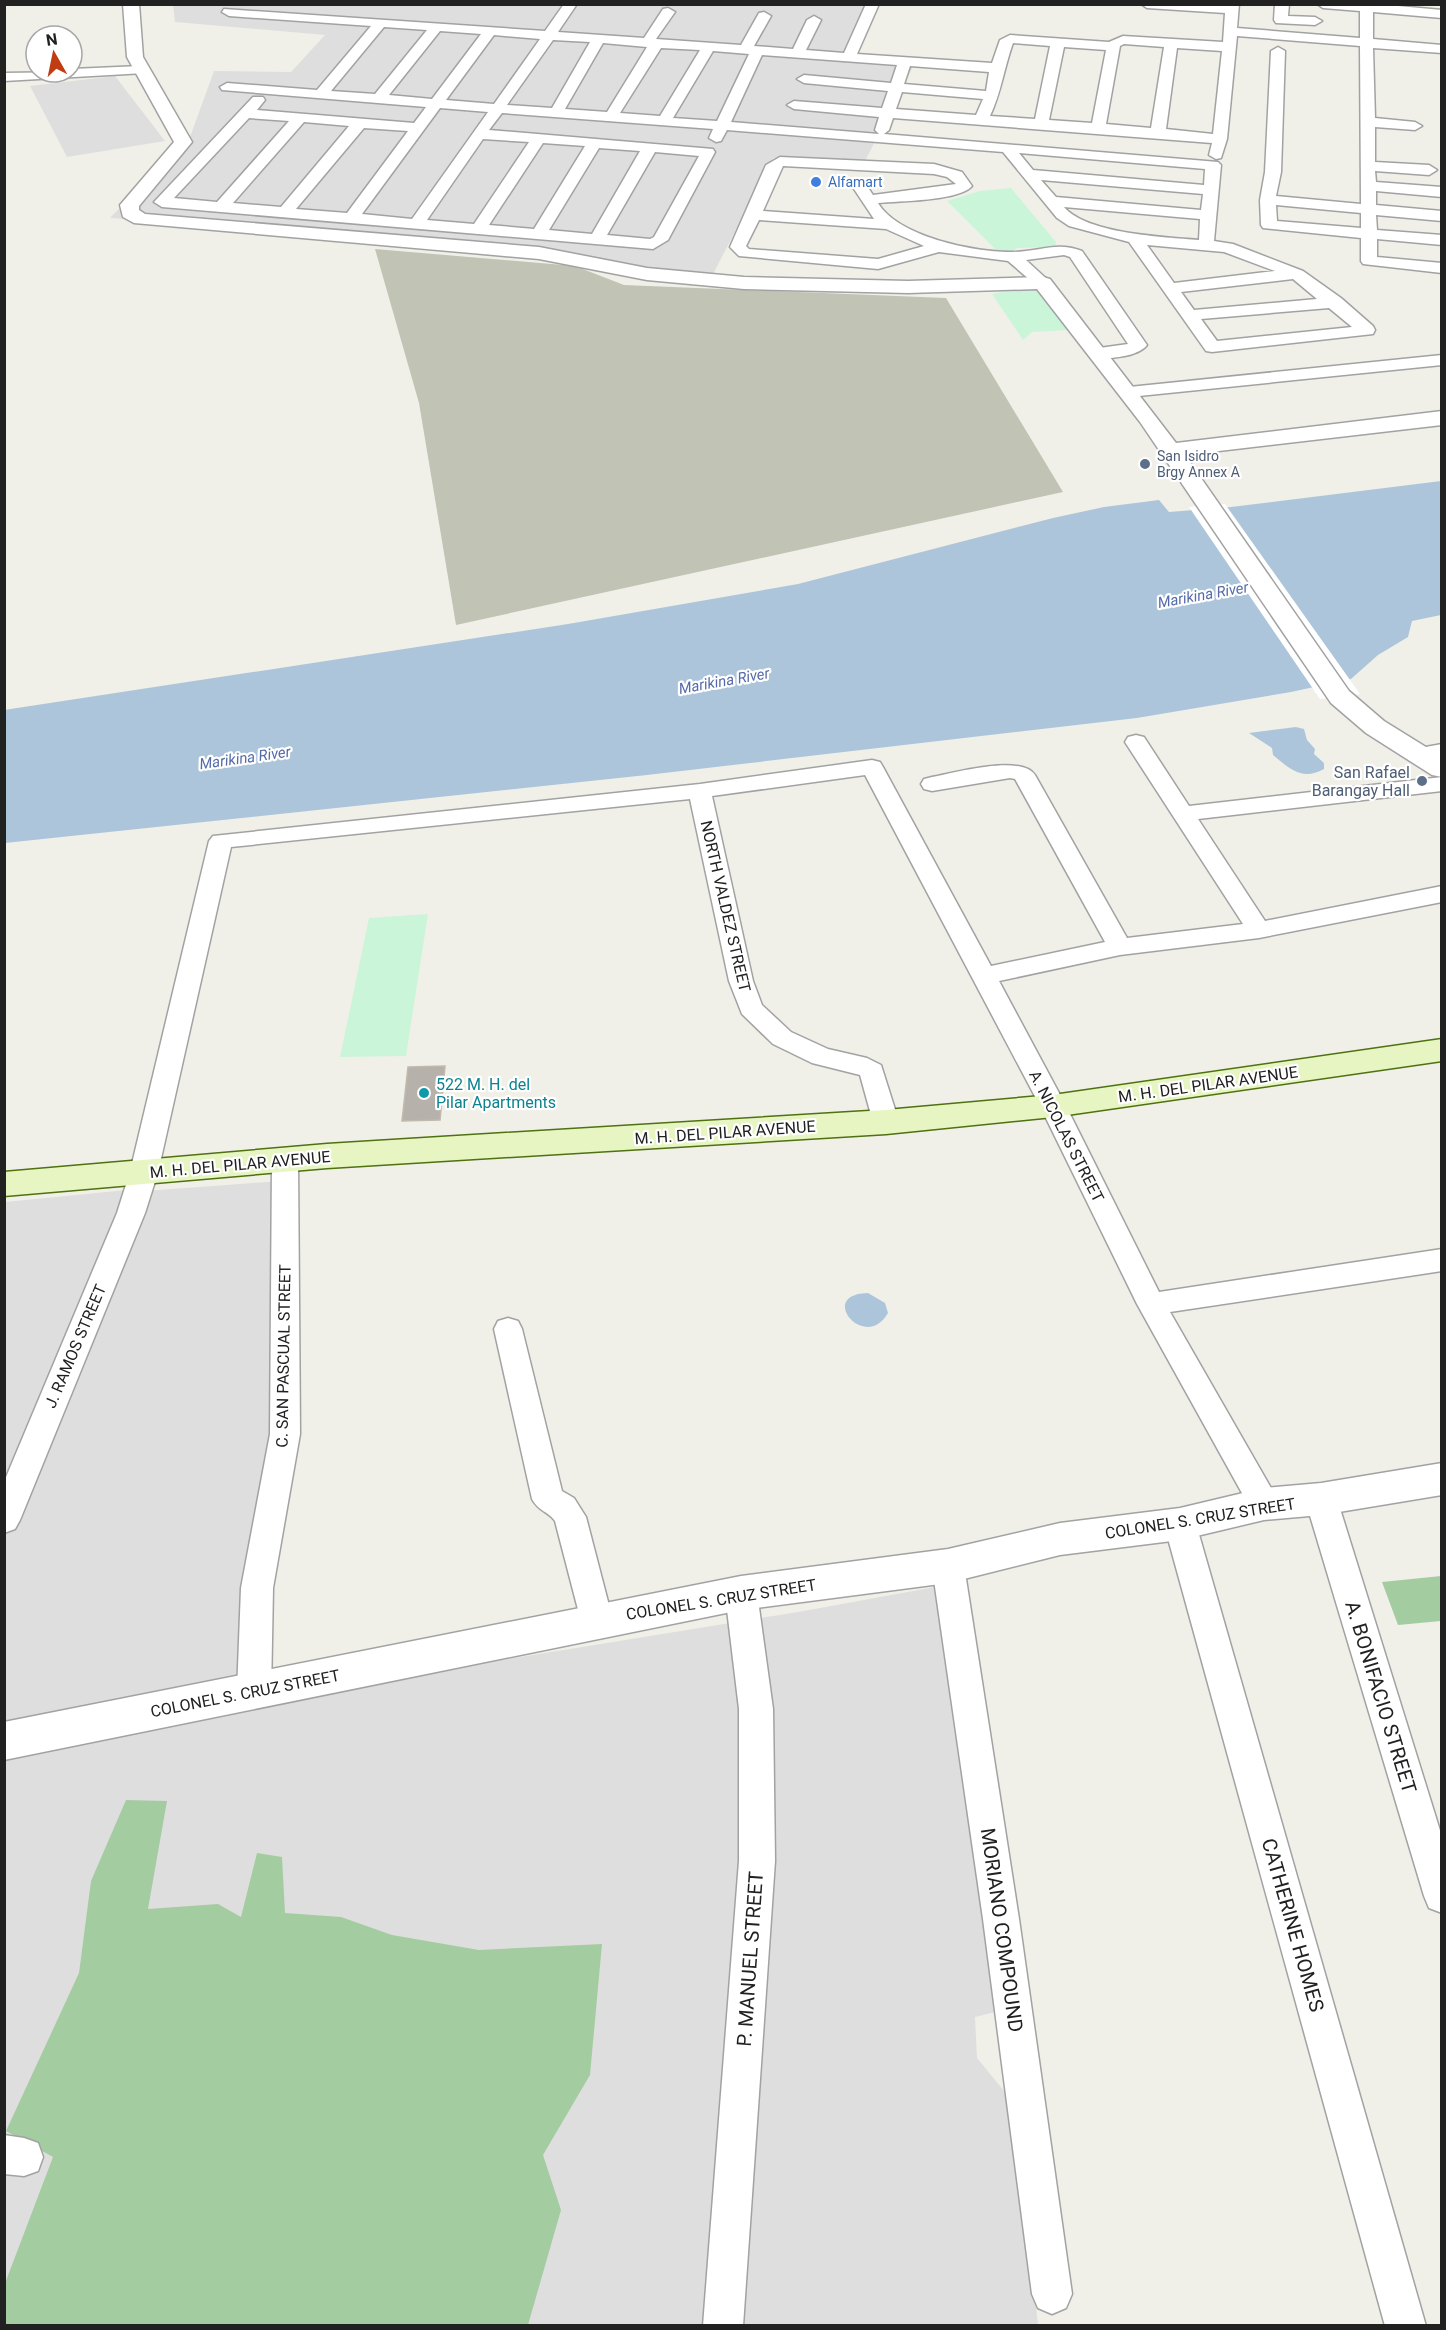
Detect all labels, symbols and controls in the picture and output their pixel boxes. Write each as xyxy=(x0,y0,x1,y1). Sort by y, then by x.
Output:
north arrow xyxy=(24,24,84,84)
text: N xyxy=(45,29,59,50)
place label: Alfamart xyxy=(828,174,883,190)
marker: Alfamart xyxy=(809,175,823,189)
place label: San Isidro Brgy Annex A xyxy=(1157,448,1240,480)
marker: San Isidro Brgy Annex A xyxy=(1138,457,1152,471)
water label: Marikina River xyxy=(1156,578,1251,612)
water label: Marikina River xyxy=(677,664,772,698)
water label: Marikina River xyxy=(198,743,293,773)
place label: San Rafael Barangay Hall xyxy=(1312,763,1410,800)
marker: San Rafael Barangay Hall xyxy=(1415,774,1429,788)
street label: NORTH VALDEZ STREET xyxy=(697,819,755,994)
street label: M. H. DEL PILAR AVENUE xyxy=(1117,1062,1299,1107)
street label: A. NICOLAS STREET xyxy=(1025,1067,1108,1206)
place label: 522 M. H. del Pilar Apartments xyxy=(436,1075,556,1112)
marker: 522 M. H. del Pilar Apartments xyxy=(417,1086,431,1100)
street label: M. H. DEL PILAR AVENUE xyxy=(634,1117,816,1148)
street label: M. H. DEL PILAR AVENUE xyxy=(149,1147,331,1182)
street label: C. SAN PASCUAL STREET xyxy=(272,1264,295,1448)
street label: J. RAMOS STREET xyxy=(41,1281,110,1411)
street label: COLONEL S. CRUZ STREET xyxy=(1104,1494,1297,1543)
street label: COLONEL S. CRUZ STREET xyxy=(625,1575,818,1624)
street label: A. BONIFACIO STREET xyxy=(1340,1598,1422,1796)
street label: COLONEL S. CRUZ STREET xyxy=(149,1666,342,1721)
street label: MORIANO COMPOUND xyxy=(976,1826,1028,2034)
street label: CATHERINE HOMES xyxy=(1257,1835,1329,2015)
street label: P. MANUEL STREET xyxy=(732,1870,768,2047)

